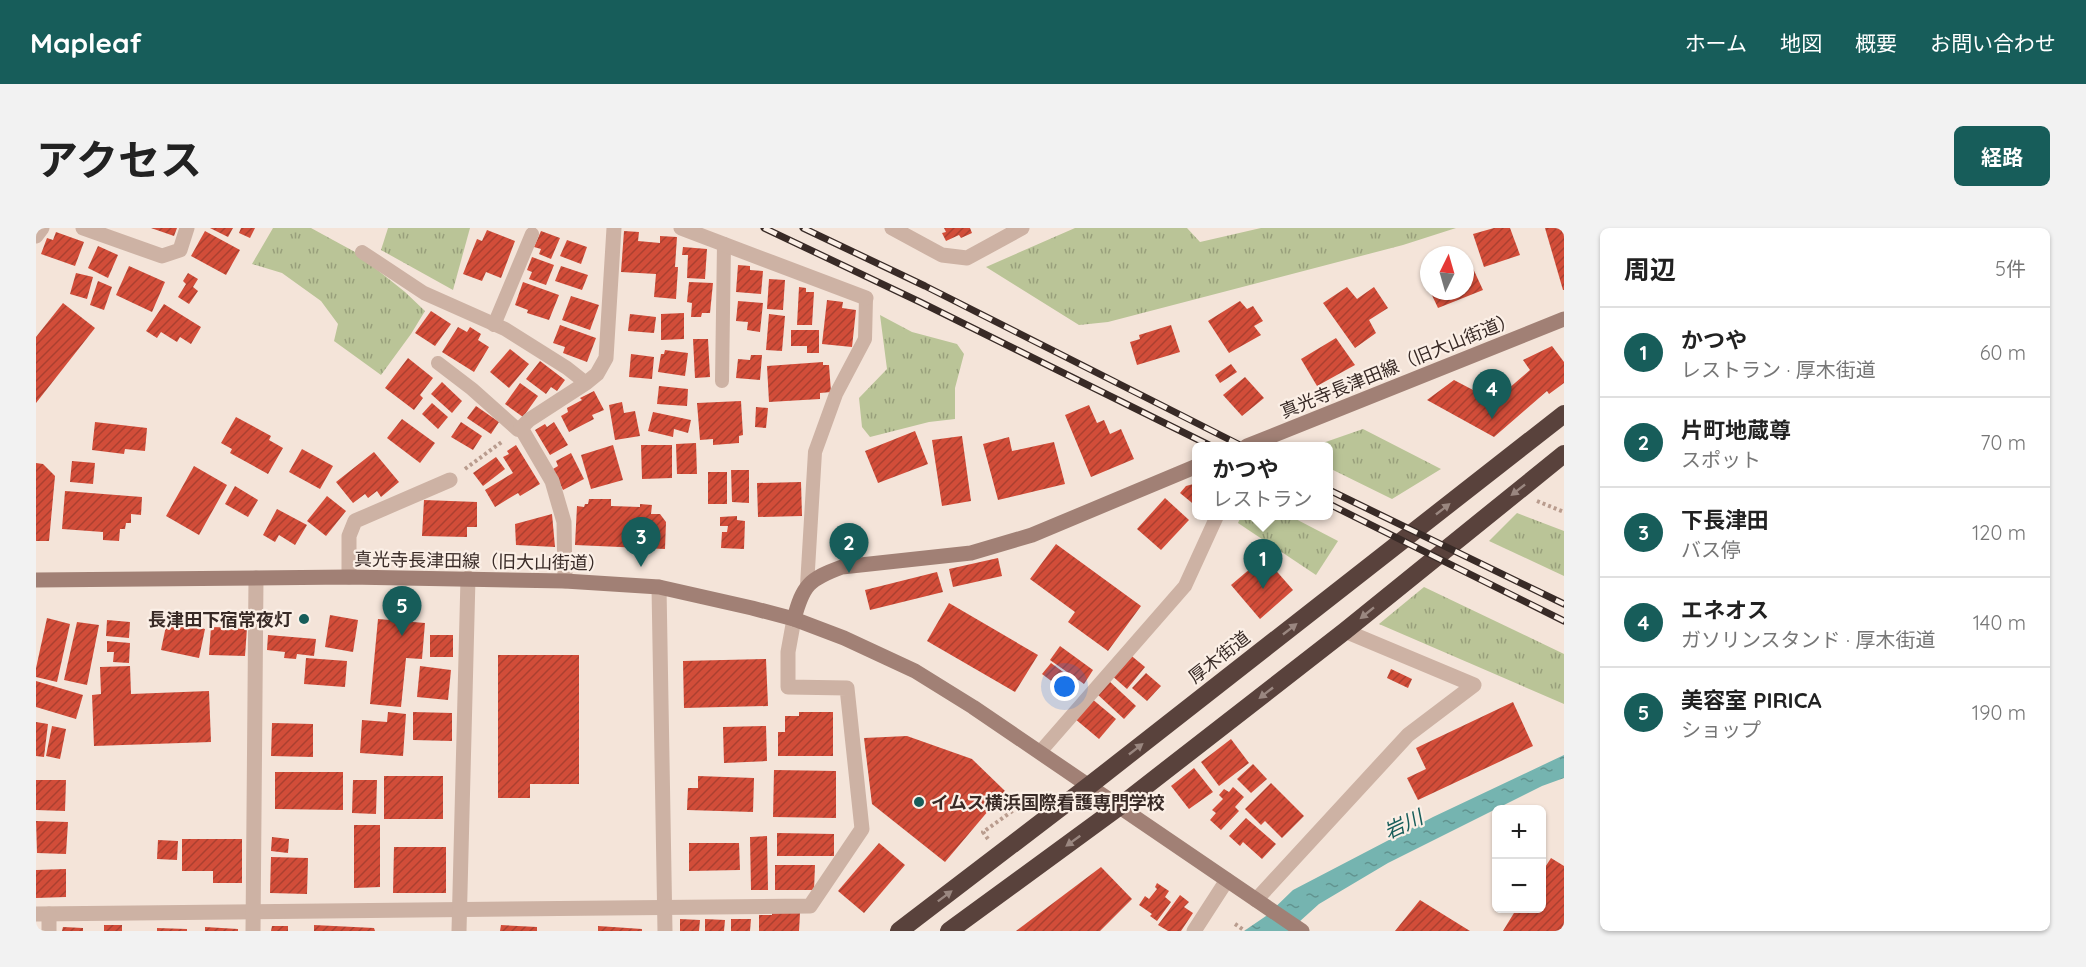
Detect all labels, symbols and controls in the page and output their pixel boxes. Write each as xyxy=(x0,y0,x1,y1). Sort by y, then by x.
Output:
text: Mapleaf xyxy=(30,25,142,60)
text: ホーム xyxy=(1685,30,1747,56)
text: 地図 xyxy=(1780,30,1822,56)
text: 概要 xyxy=(1855,30,1897,56)
text: お問い合わせ xyxy=(1930,30,2056,56)
button: 経路 xyxy=(1954,126,2050,186)
text: アクセス xyxy=(36,133,202,186)
north arrow xyxy=(1420,246,1474,300)
text: 周辺 xyxy=(1624,253,1676,286)
text: 5件 xyxy=(1995,256,2026,281)
street label: 真光寺長津田線（旧大山街道） xyxy=(1277,307,1519,423)
text: かつや xyxy=(1681,326,1747,354)
text: 1 xyxy=(1640,340,1647,365)
text: 60 m xyxy=(1980,340,2026,365)
text: レストラン · 厚木街道 xyxy=(1681,357,1876,382)
pin: 4 xyxy=(1472,370,1512,419)
text: 片町地蔵尊 xyxy=(1681,416,1791,444)
text: 2 xyxy=(1638,430,1649,455)
text: 70 m xyxy=(1980,430,2026,455)
popup xyxy=(1192,442,1333,520)
text: スポット xyxy=(1681,447,1761,472)
text: かつや xyxy=(1213,455,1279,483)
one-way arrow xyxy=(1510,484,1526,497)
text: レストラン xyxy=(1213,486,1313,511)
one-way arrow xyxy=(1435,502,1451,515)
text: 下長津田 xyxy=(1681,506,1769,534)
pin: 3 xyxy=(622,518,660,567)
text: 3 xyxy=(1638,520,1649,545)
text: 120 m xyxy=(1972,520,2026,545)
pin: 2 xyxy=(830,524,868,573)
text: バス停 xyxy=(1681,537,1741,562)
pin: 1 xyxy=(1244,540,1282,589)
street label: 真光寺長津田線（旧大山街道） xyxy=(354,547,606,575)
pin: 5 xyxy=(382,586,422,636)
text: エネオス xyxy=(1681,596,1769,624)
one-way arrow xyxy=(1359,606,1374,619)
place label: 長津田下宿常夜灯 xyxy=(148,608,292,631)
text: 4 xyxy=(1638,610,1649,635)
text: 140 m xyxy=(1973,610,2026,635)
marker: 長津田下宿常夜灯 xyxy=(297,612,311,626)
one-way arrow xyxy=(1282,624,1297,636)
street label: 厚木街道 xyxy=(1184,626,1254,688)
text: ガソリンスタンド · 厚木街道 xyxy=(1681,627,1935,652)
your location xyxy=(1050,672,1079,701)
one-way arrow xyxy=(1258,686,1273,698)
text: 美容室 PIRICA xyxy=(1681,686,1822,714)
text: 5 xyxy=(1638,700,1649,725)
text: 190 m xyxy=(1972,700,2026,725)
text: ショップ xyxy=(1681,717,1761,742)
one-way arrow xyxy=(1128,743,1144,756)
place label: イムス横浜国際看護専門学校 xyxy=(931,791,1165,814)
marker: イムス横浜国際看護専門学校 xyxy=(912,795,926,809)
water label: 岩川 xyxy=(1380,803,1428,844)
map controls xyxy=(1492,805,1546,913)
button: + xyxy=(1492,805,1546,859)
one-way arrow xyxy=(1065,834,1080,846)
button: − xyxy=(1492,859,1546,913)
one-way arrow xyxy=(938,890,953,902)

